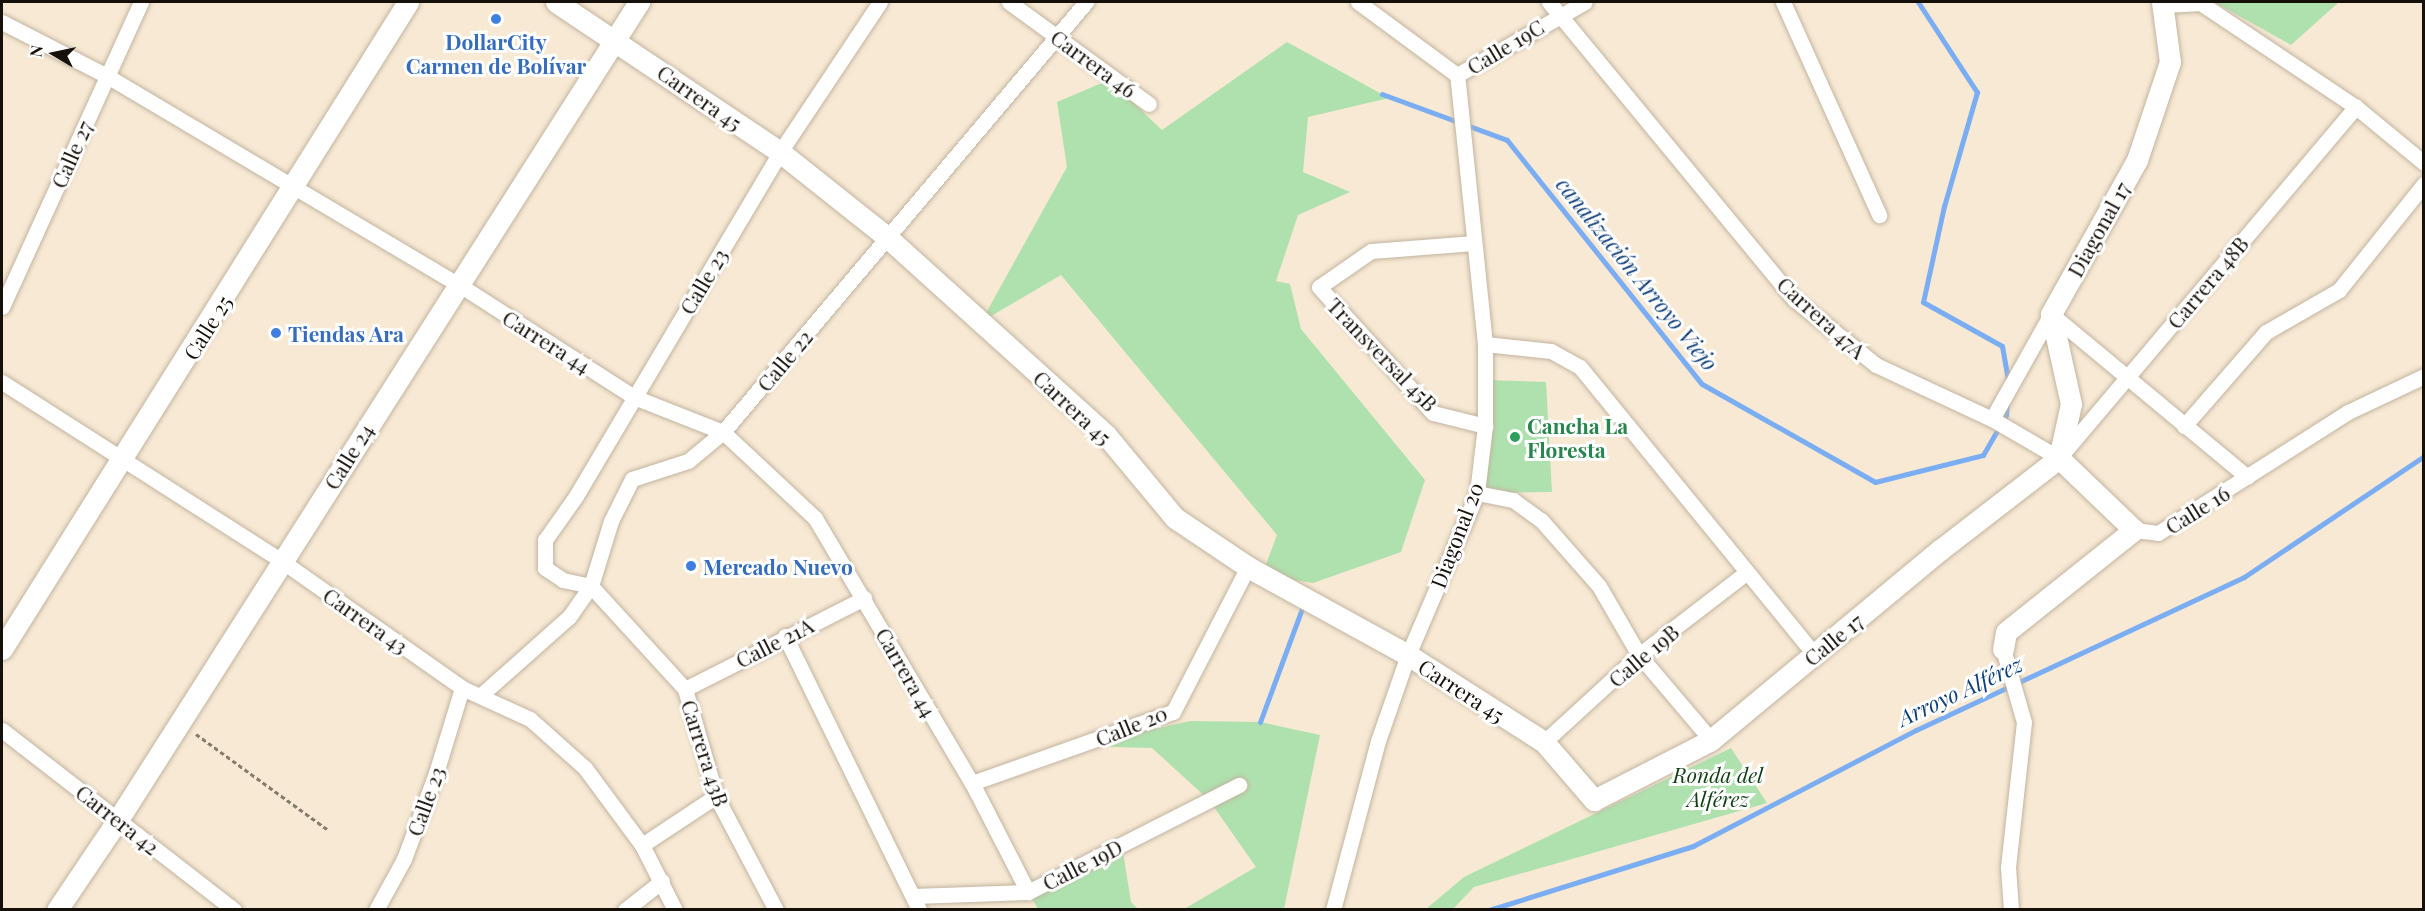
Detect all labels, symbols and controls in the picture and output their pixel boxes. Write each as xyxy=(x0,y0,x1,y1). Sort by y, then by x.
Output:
marker: DollarCity Carmen de Bolívar xyxy=(489,12,503,26)
street label: Calle 19C xyxy=(1462,13,1548,79)
street label: Carrera 46 xyxy=(1046,23,1142,103)
north arrow xyxy=(24,24,84,84)
place label: DollarCity Carmen de Bolívar xyxy=(406,28,586,78)
text: N xyxy=(24,44,47,58)
street label: Carrera 45 xyxy=(653,59,747,135)
street label: Calle 27 xyxy=(45,116,97,192)
water label: canalización Arroyo Viejo xyxy=(1551,172,1723,376)
street label: Diagonal 17 xyxy=(2062,177,2134,281)
street label: Carrera 48B xyxy=(2161,231,2253,333)
street label: Calle 23 xyxy=(674,244,732,318)
street label: Carrera 47A xyxy=(1772,271,1872,363)
street label: Calle 25 xyxy=(177,290,237,364)
street label: Transversal 45B xyxy=(1323,292,1443,416)
street label: Carrera 44 xyxy=(498,304,596,378)
place label: Tiendas Ara xyxy=(288,320,405,346)
street label: Calle 22 xyxy=(751,324,817,396)
marker: Tiendas Ara xyxy=(269,326,283,340)
street label: Carrera 45 xyxy=(1029,364,1117,450)
place label: Cancha La Floresta xyxy=(1527,412,1628,462)
street label: Calle 24 xyxy=(318,418,378,494)
marker: Cancha La Floresta xyxy=(1508,430,1522,444)
street label: Diagonal 20 xyxy=(1424,479,1488,591)
street label: Calle 16 xyxy=(2160,479,2234,539)
place label: Mercado Nuevo xyxy=(703,553,853,579)
marker: Mercado Nuevo xyxy=(684,559,698,573)
street label: Carrera 43 xyxy=(319,581,413,659)
street label: Calle 17 xyxy=(1798,608,1868,670)
street label: Calle 21A xyxy=(731,612,817,672)
street label: Calle 19B xyxy=(1603,618,1683,692)
street label: Carrera 44 xyxy=(871,623,943,721)
water label: Arroyo Alférez xyxy=(1894,651,2026,731)
street label: Carrera 45 xyxy=(1414,653,1510,727)
street label: Carrera 43B xyxy=(677,696,735,810)
street label: Calle 20 xyxy=(1091,699,1171,751)
park label: Ronda del Alférez xyxy=(1673,761,1763,811)
street label: Calle 23 xyxy=(401,763,449,839)
street label: Carrera 42 xyxy=(71,779,165,859)
street label: Calle 19D xyxy=(1038,833,1126,895)

